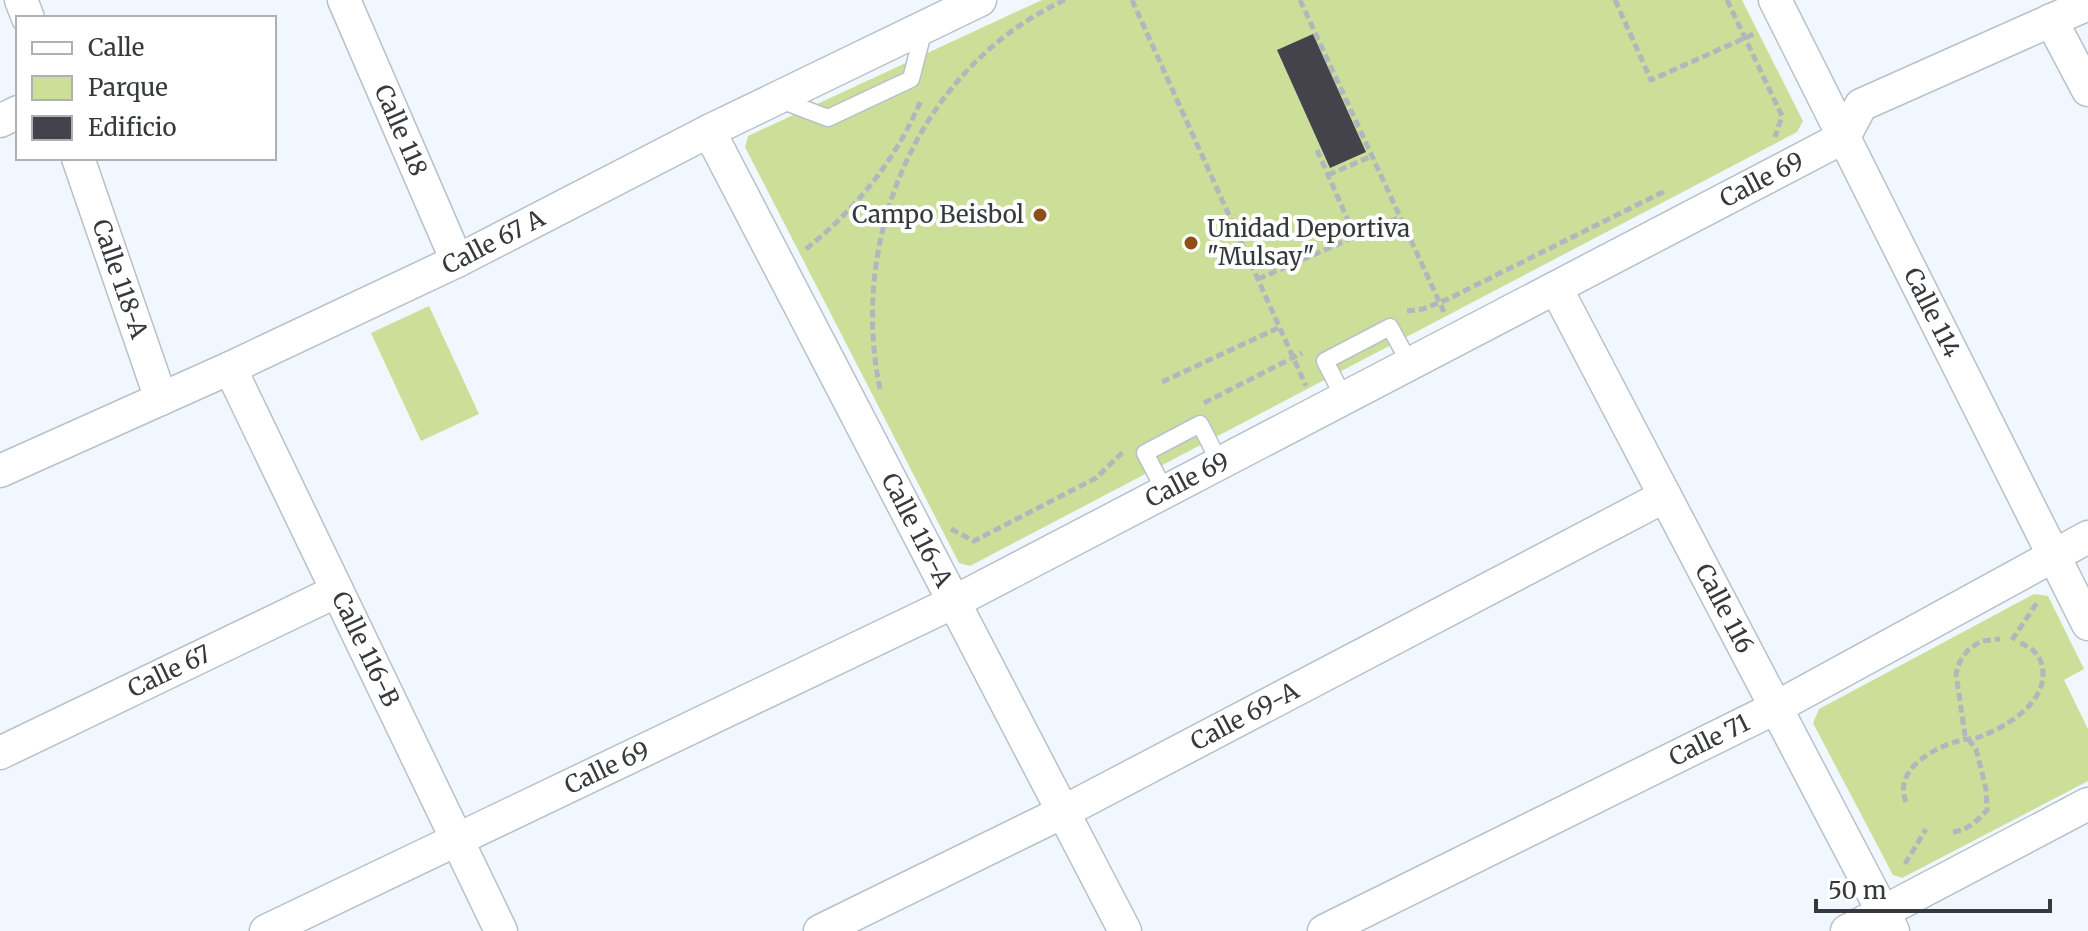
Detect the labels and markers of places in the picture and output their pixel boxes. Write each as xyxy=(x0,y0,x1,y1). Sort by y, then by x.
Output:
place label: Campo Beisbol xyxy=(852,199,1024,230)
marker: Campo Beisbol xyxy=(1031,206,1049,224)
place label: Unidad Deportiva "Mulsay" xyxy=(1207,213,1410,272)
marker: Unidad Deportiva "Mulsay" xyxy=(1182,234,1200,252)

